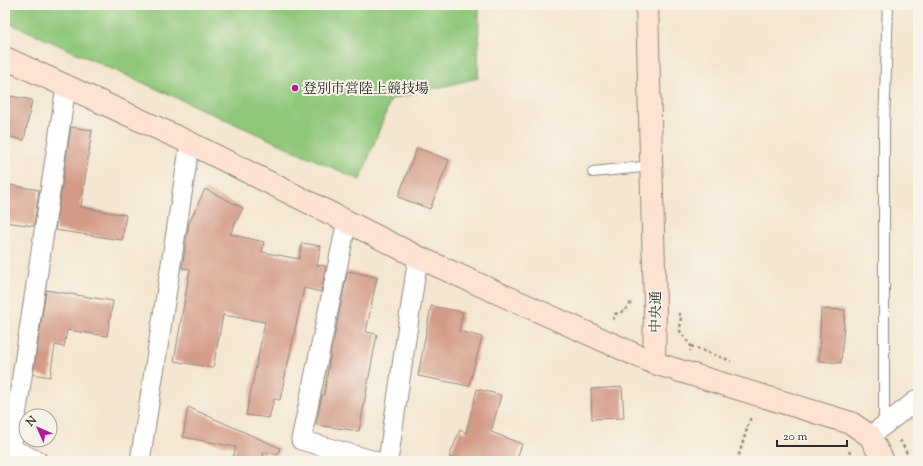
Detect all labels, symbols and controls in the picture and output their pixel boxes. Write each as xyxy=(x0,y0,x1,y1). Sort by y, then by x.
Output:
place label: 登別市営陸上競技場 xyxy=(303,80,429,100)
marker: 登別市営陸上競技場 xyxy=(290,83,300,93)
street label: 中央通 xyxy=(647,291,667,333)
north arrow xyxy=(18,408,58,448)
text: N xyxy=(22,413,41,431)
scale bar xyxy=(777,422,847,448)
text: 20 m xyxy=(783,428,808,446)

